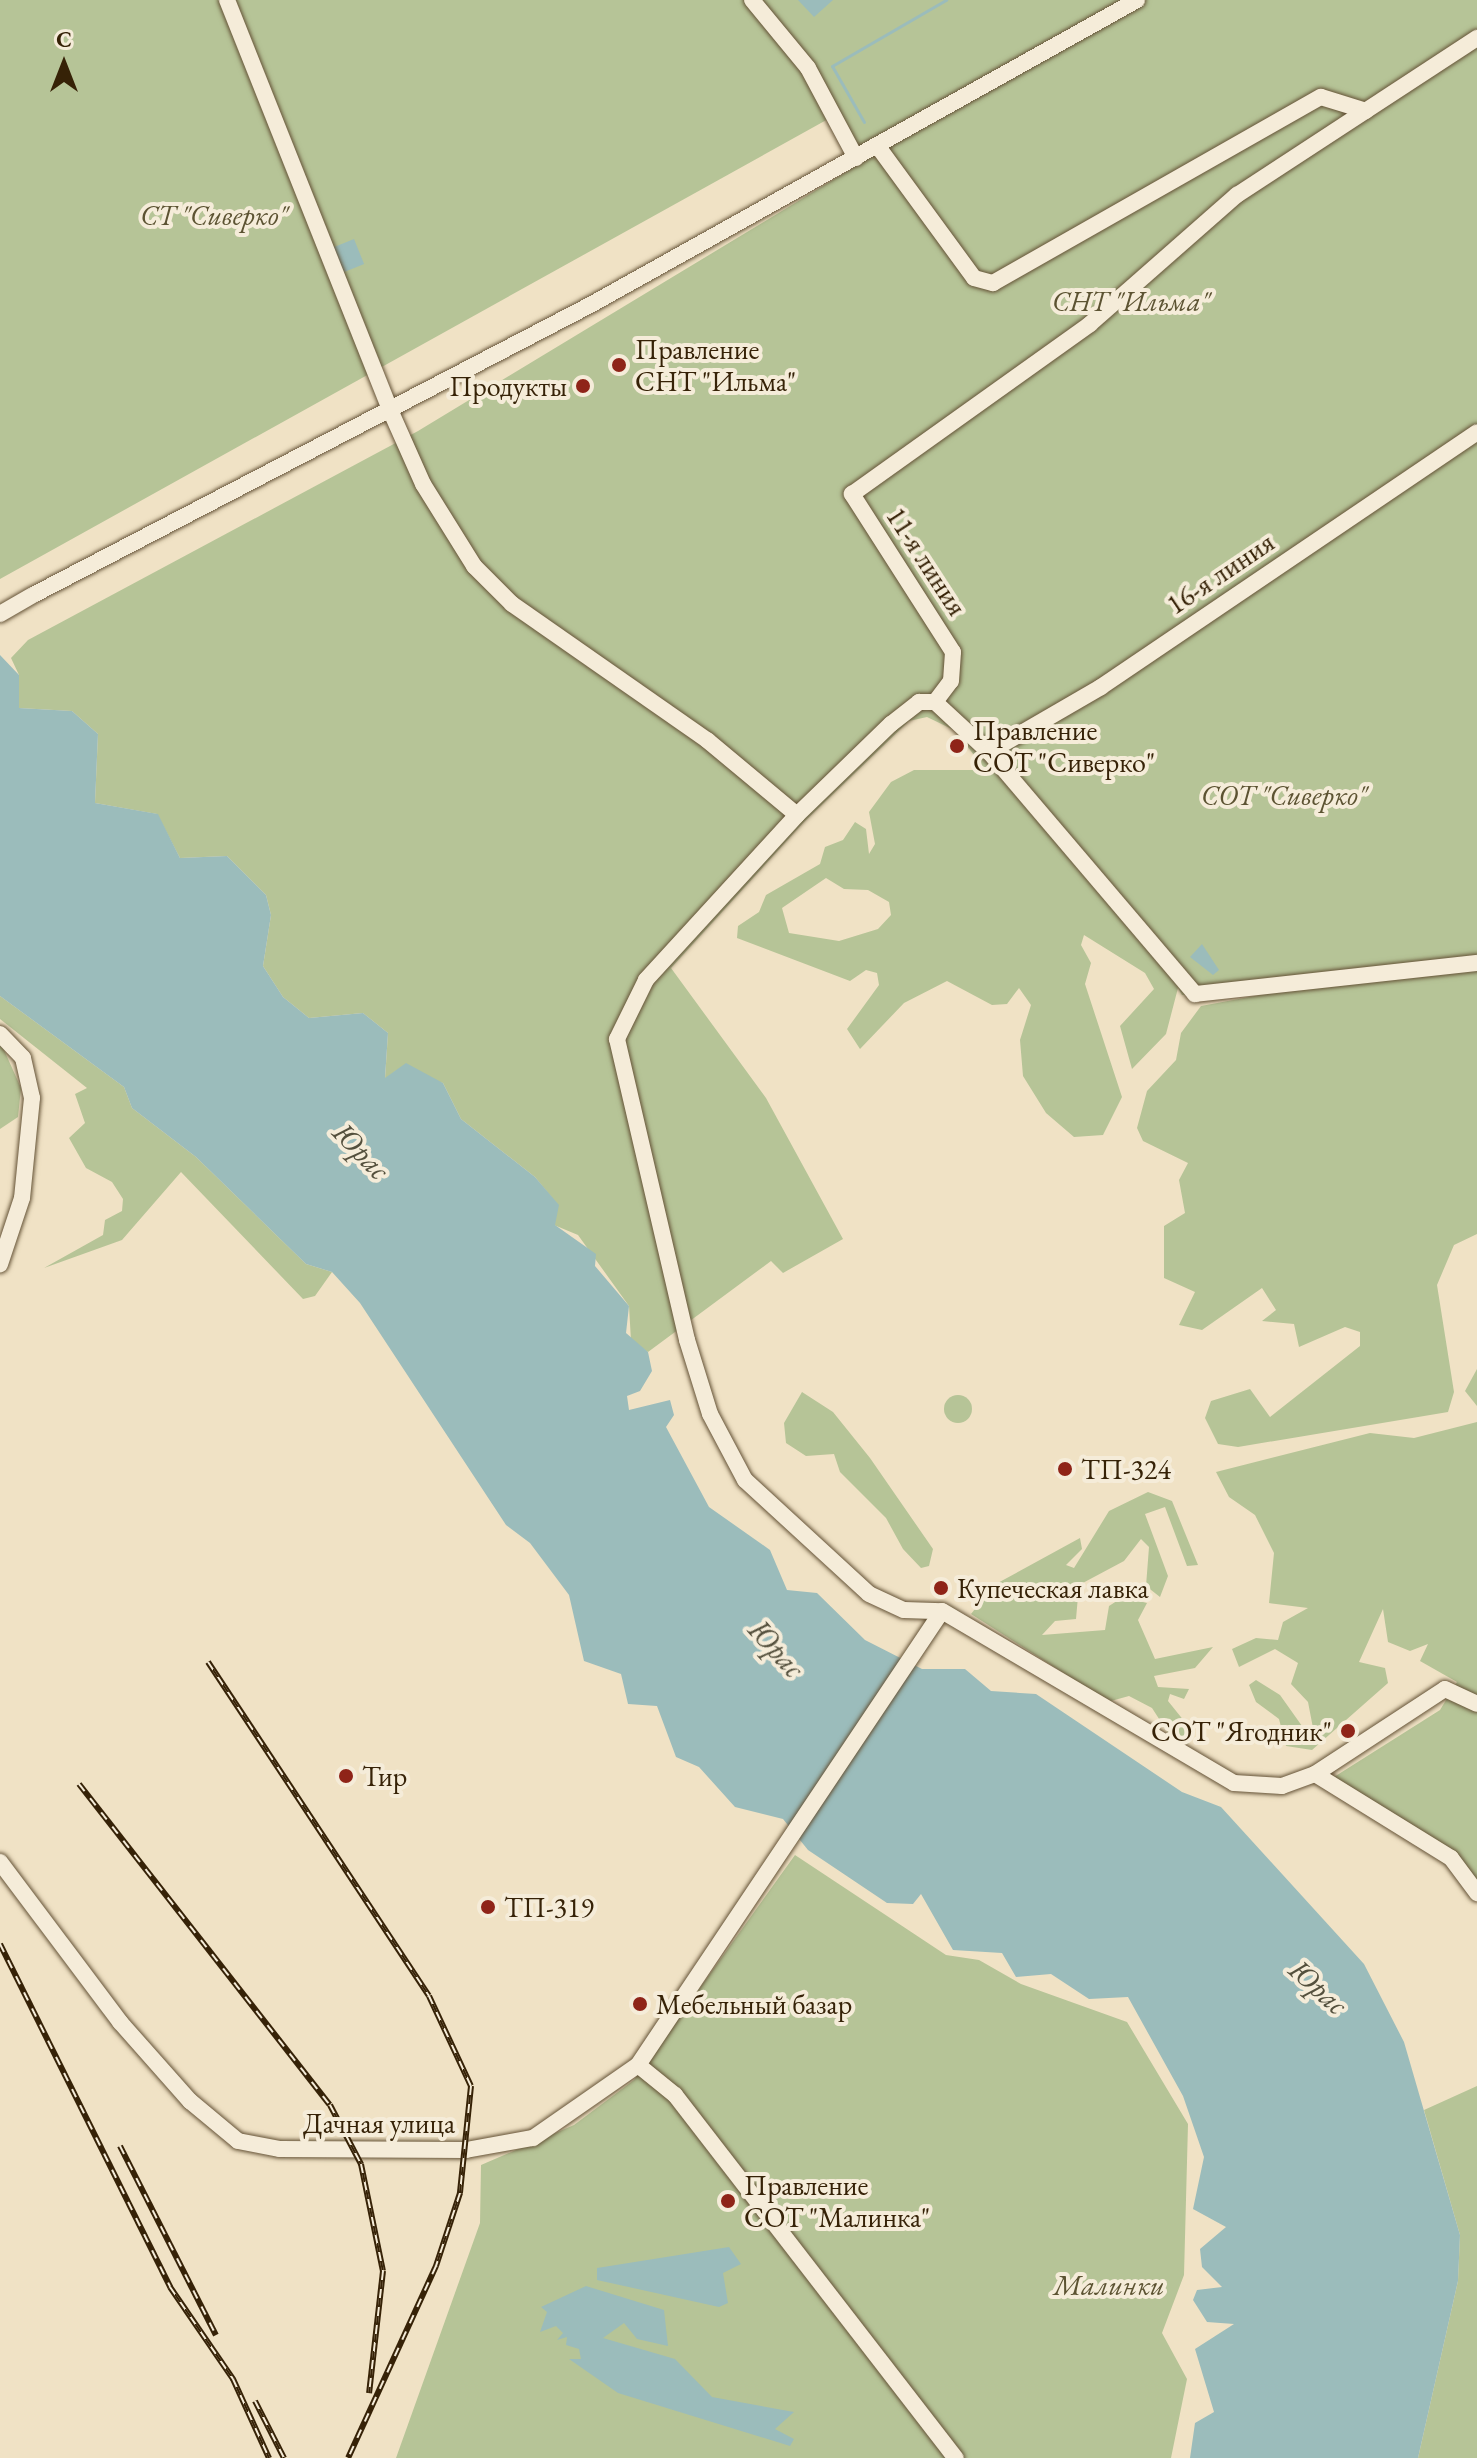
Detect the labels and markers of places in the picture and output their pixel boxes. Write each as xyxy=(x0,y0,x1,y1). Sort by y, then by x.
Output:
place label: Правление СНТ "Ильма" xyxy=(635,332,796,398)
marker: Правление СНТ "Ильма" xyxy=(610,356,628,374)
place label: Продукты xyxy=(449,369,567,403)
marker: Продукты xyxy=(574,377,592,395)
place label: Правление СОТ "Сиверко" xyxy=(973,713,1155,779)
marker: Правление СОТ "Сиверко" xyxy=(948,737,966,755)
place label: ТП-324 xyxy=(1081,1452,1171,1486)
marker: ТП-324 xyxy=(1056,1460,1074,1478)
place label: Купеческая лавка xyxy=(957,1571,1149,1605)
marker: Купеческая лавка xyxy=(932,1579,950,1597)
place label: СОТ "Ягодник" xyxy=(1151,1714,1332,1748)
marker: СОТ "Ягодник" xyxy=(1339,1722,1357,1740)
place label: Тир xyxy=(362,1759,407,1793)
marker: Тир xyxy=(337,1767,355,1785)
place label: ТП-319 xyxy=(504,1890,594,1924)
marker: ТП-319 xyxy=(479,1898,497,1916)
place label: Мебельный базар xyxy=(656,1987,852,2021)
marker: Мебельный базар xyxy=(631,1995,649,2013)
place label: Правление СОТ "Малинка" xyxy=(744,2168,930,2234)
marker: Правление СОТ "Малинка" xyxy=(719,2192,737,2210)

